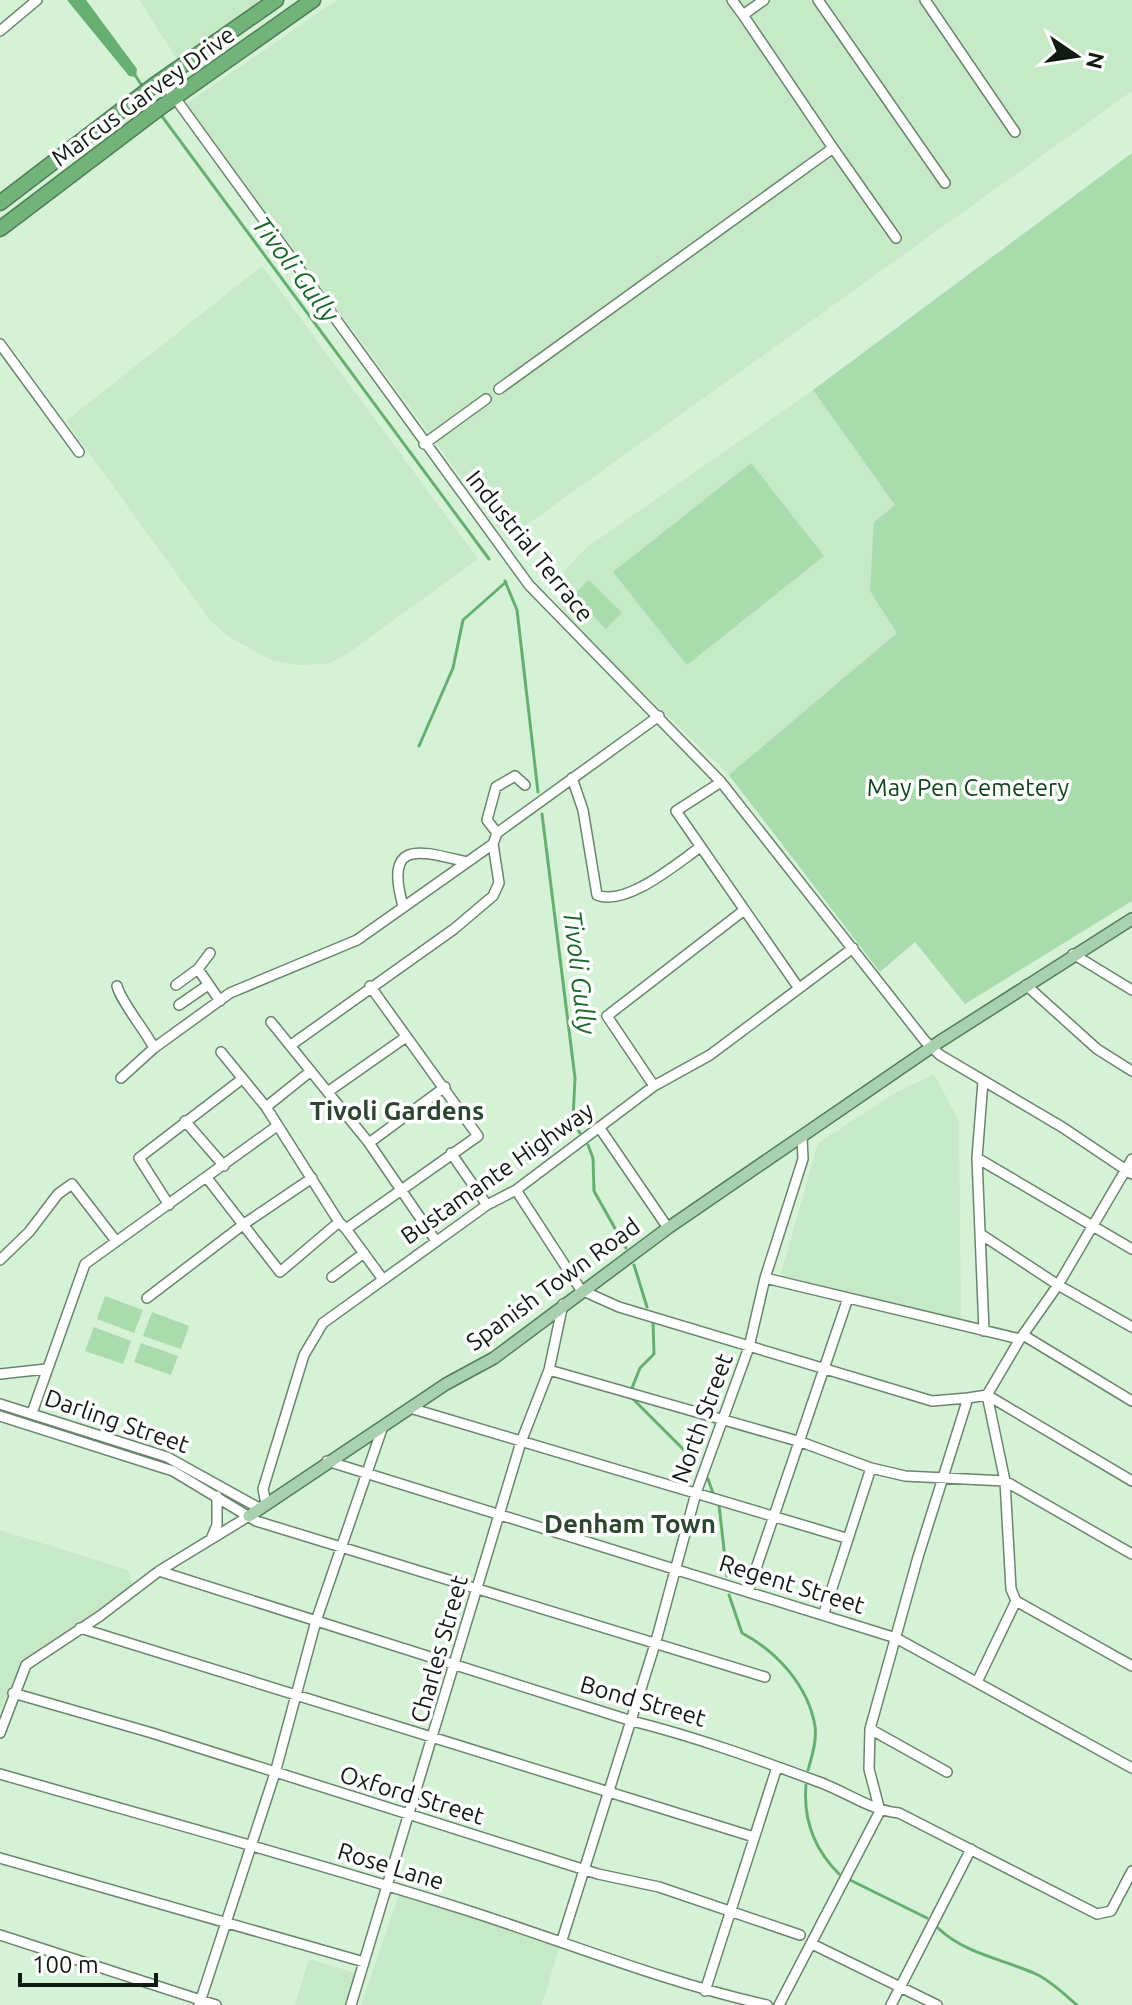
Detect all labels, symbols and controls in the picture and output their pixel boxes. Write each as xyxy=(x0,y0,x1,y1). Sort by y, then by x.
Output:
north arrow xyxy=(1036,16,1116,96)
street label: Marcus Garvey Drive xyxy=(46,21,240,171)
text: N xyxy=(1082,50,1110,71)
water label: Tivoli Gully xyxy=(247,211,345,328)
street label: Industrial Terrace xyxy=(461,465,599,627)
park label: May Pen Cemetery xyxy=(867,774,1070,801)
water label: Tivoli Gully xyxy=(558,909,602,1036)
district label: Tivoli Gardens xyxy=(310,1096,484,1125)
street label: Bustamante Highway xyxy=(396,1096,599,1250)
street label: Spanish Town Road xyxy=(461,1212,645,1356)
street label: North Street xyxy=(666,1349,738,1486)
street label: Darling Street xyxy=(41,1384,193,1458)
district label: Denham Town xyxy=(544,1509,716,1538)
street label: Regent Street xyxy=(716,1549,869,1619)
street label: Charles Street xyxy=(405,1572,473,1726)
street label: Bond Street xyxy=(577,1670,710,1732)
street label: Oxford Street xyxy=(337,1760,488,1830)
street label: Rose Lane xyxy=(335,1837,447,1895)
scale bar xyxy=(20,1937,156,1987)
text: 100 m xyxy=(32,1951,99,1978)

